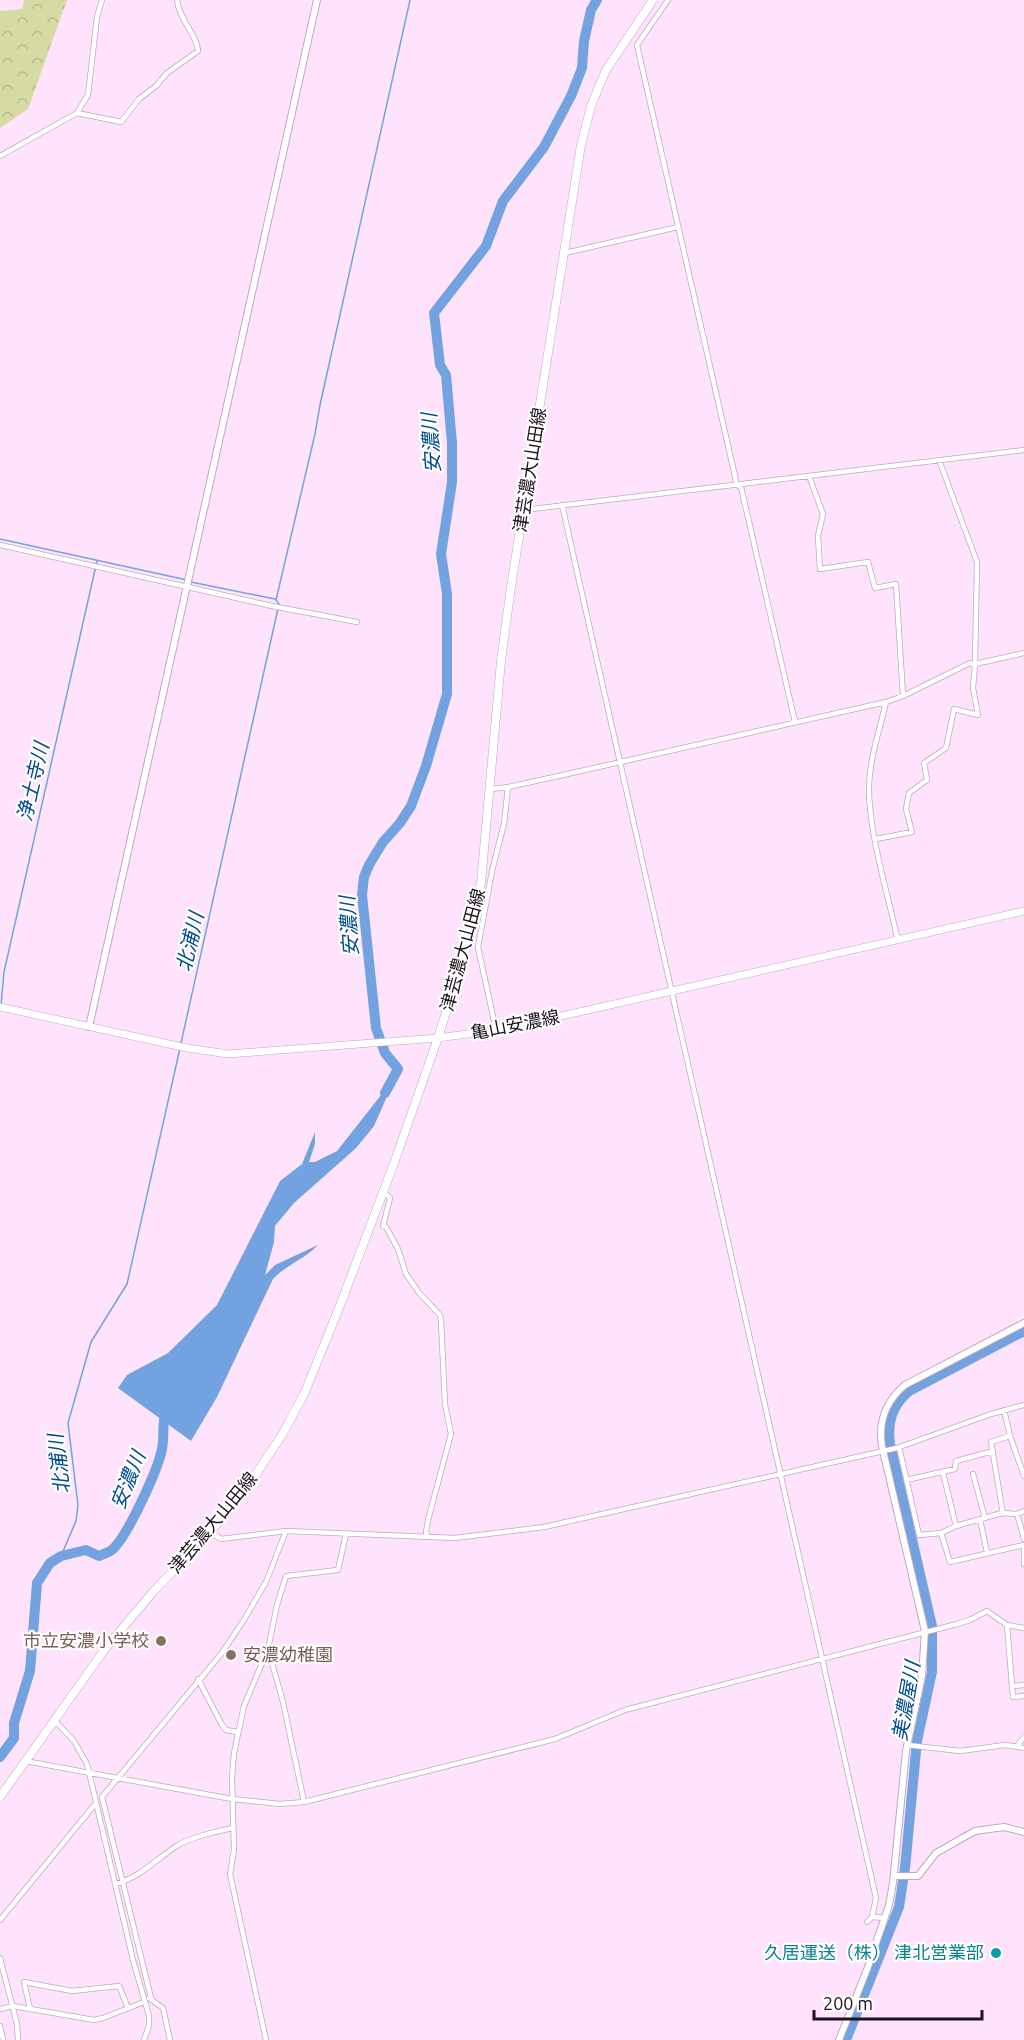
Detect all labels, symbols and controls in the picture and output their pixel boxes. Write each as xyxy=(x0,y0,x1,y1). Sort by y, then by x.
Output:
street label: 津芸濃大山田線 xyxy=(509,406,549,534)
water label: 安濃川 xyxy=(417,410,444,474)
water label: 浄土寺川 xyxy=(12,738,53,823)
street label: 津芸濃大山田線 xyxy=(436,886,488,1013)
water label: 安濃川 xyxy=(335,893,362,957)
water label: 北浦川 xyxy=(172,908,208,974)
street label: 亀山安濃線 xyxy=(469,1006,561,1042)
water label: 北浦川 xyxy=(43,1431,74,1495)
water label: 安濃川 xyxy=(106,1446,150,1512)
street label: 津芸濃大山田線 xyxy=(164,1468,260,1577)
place label: 市立安濃小学校 xyxy=(23,1630,149,1650)
marker: 市立安濃小学校 xyxy=(154,1634,168,1648)
place label: 安濃幼稚園 xyxy=(243,1644,333,1664)
marker: 安濃幼稚園 xyxy=(224,1648,238,1662)
water label: 美濃屋川 xyxy=(887,1658,924,1742)
place label: 久居運送（株） 津北営業部 xyxy=(764,1942,984,1962)
marker: 久居運送（株） 津北営業部 xyxy=(989,1946,1003,1960)
scale bar xyxy=(814,1983,982,2021)
text: 200 m xyxy=(823,1993,873,2013)

